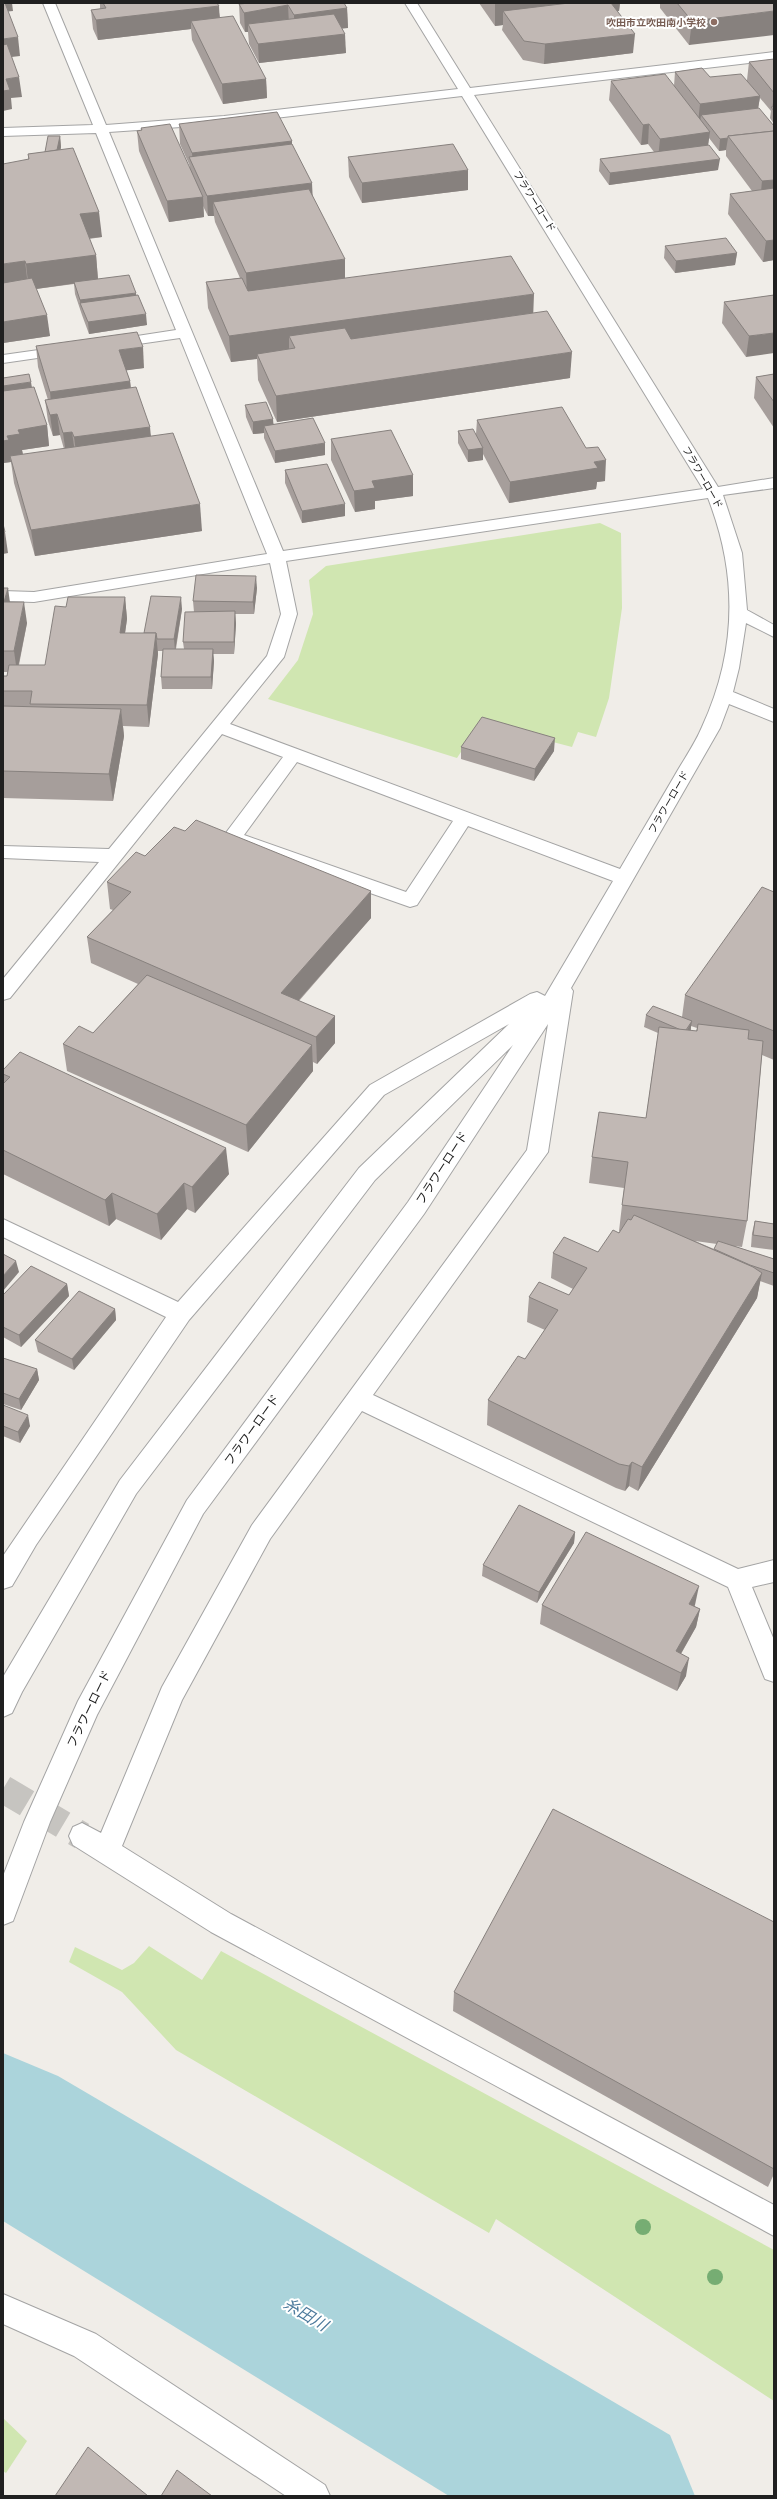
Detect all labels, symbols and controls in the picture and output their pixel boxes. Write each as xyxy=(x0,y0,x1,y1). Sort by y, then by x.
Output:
place label: 吹田市立吹田南小学校 xyxy=(606,16,706,29)
marker: 吹田市立吹田南小学校 xyxy=(709,17,719,27)
street label: フラワーロード xyxy=(511,168,559,234)
street label: フラワーロード xyxy=(679,444,726,511)
street label: フラワーロード xyxy=(645,769,692,836)
street label: フラワーロード xyxy=(412,1128,472,1208)
street label: フラワーロード xyxy=(221,1391,283,1469)
street label: フラワーロード xyxy=(63,1668,115,1750)
water label: 糸田川 xyxy=(280,2293,333,2337)

